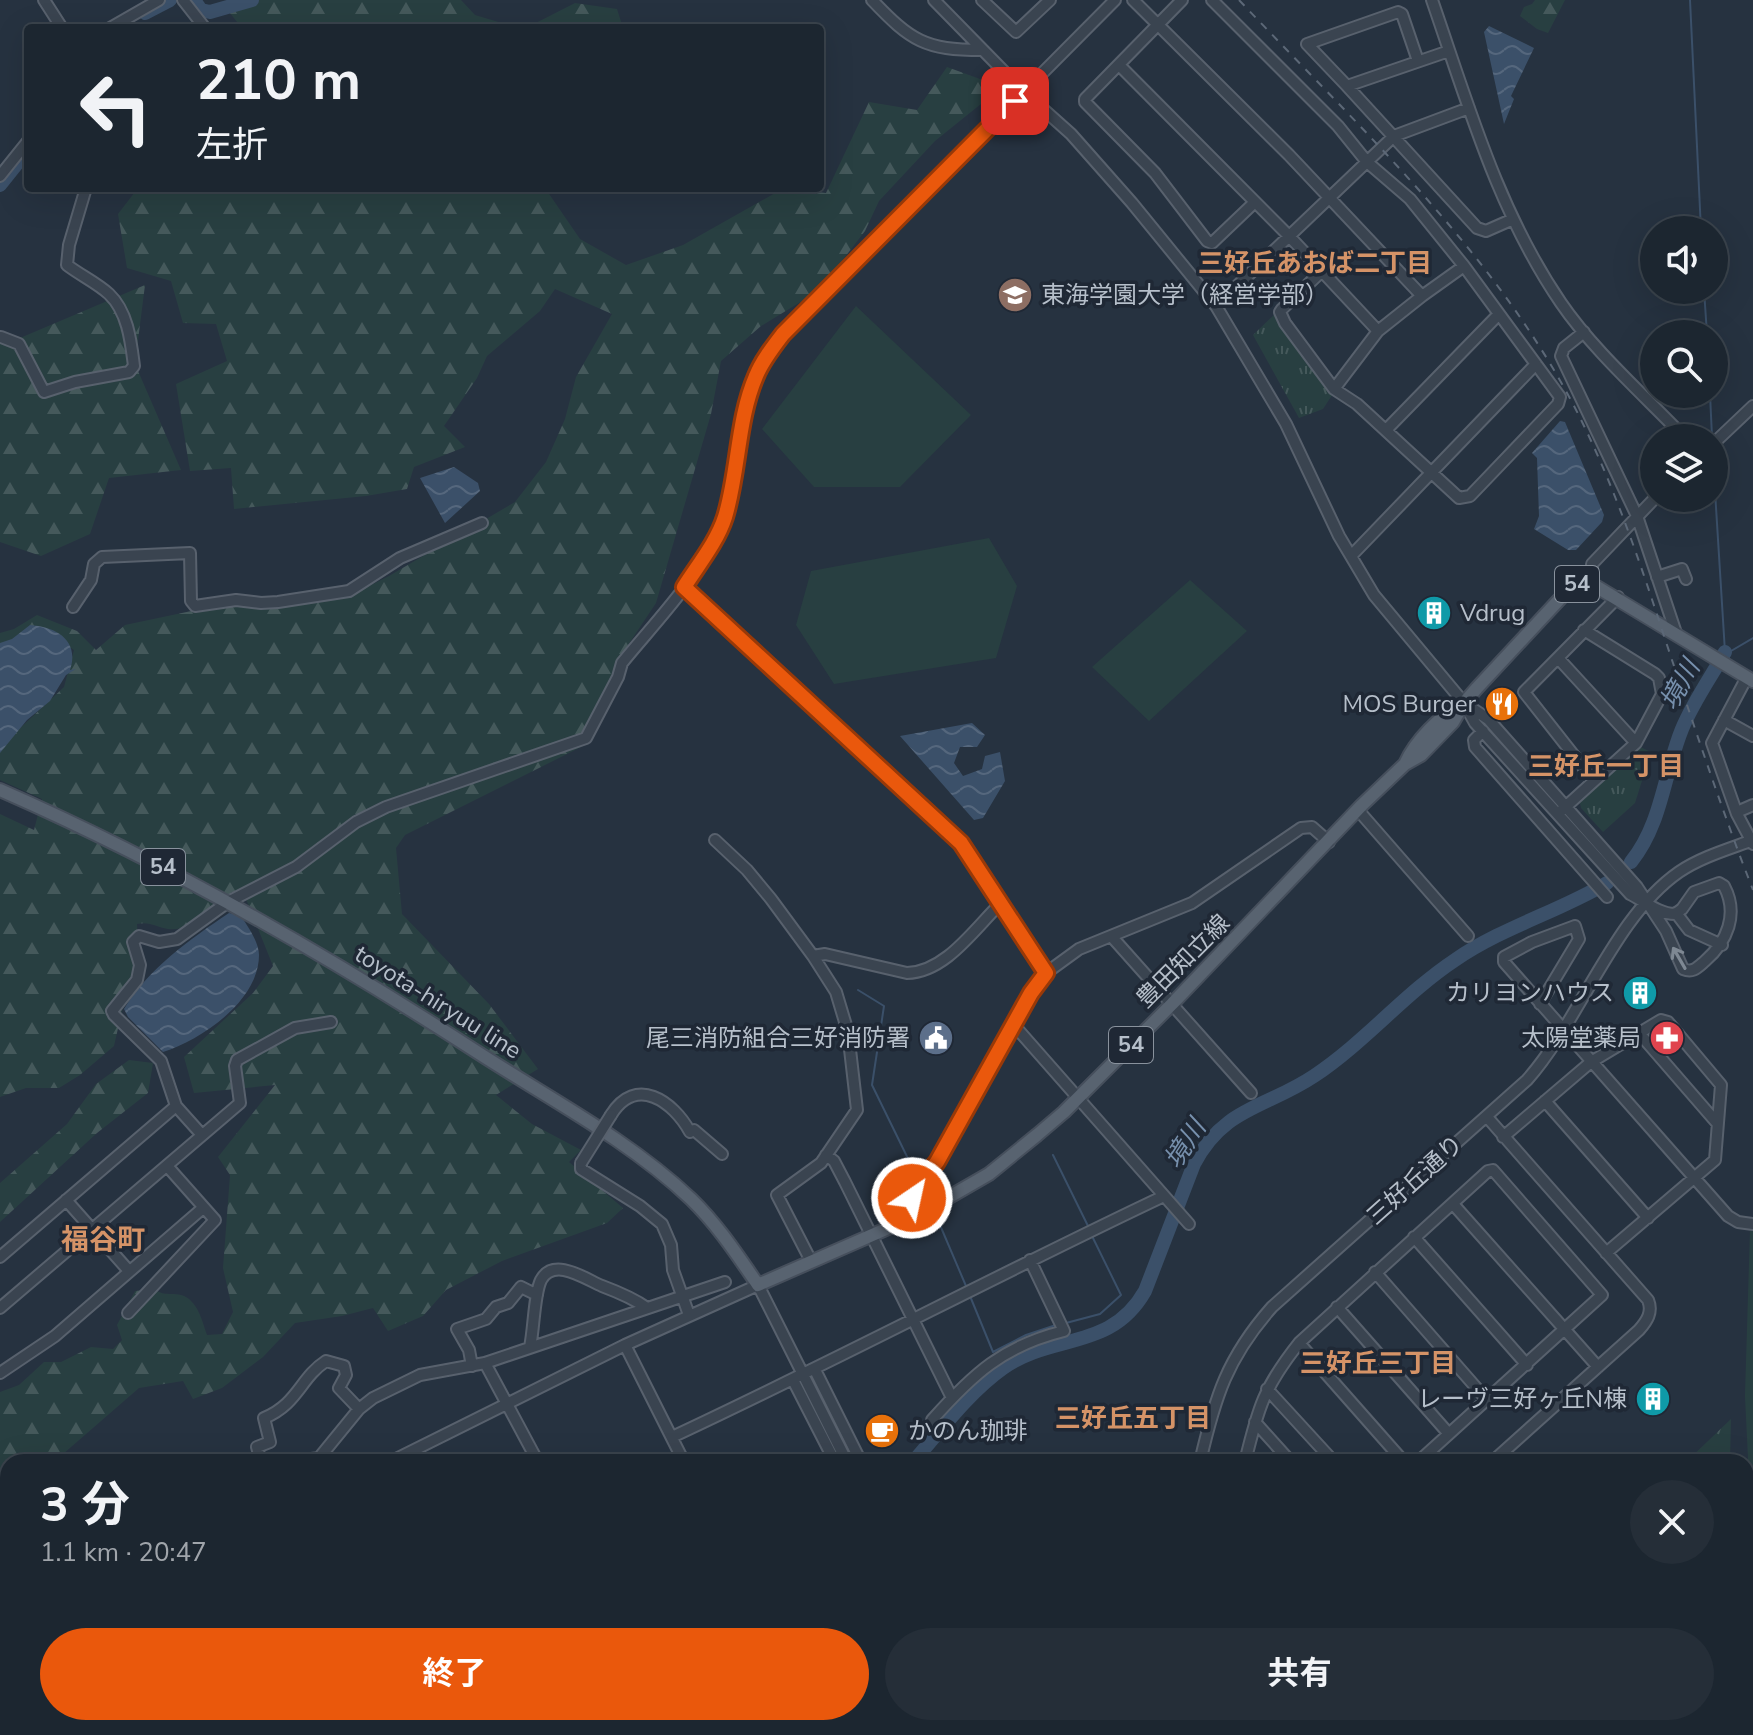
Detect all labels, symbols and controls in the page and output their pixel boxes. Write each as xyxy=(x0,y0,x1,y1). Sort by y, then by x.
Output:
text: 210 m xyxy=(196,42,361,119)
icon: left xyxy=(64,56,168,160)
pin xyxy=(981,67,1049,135)
icon: arrive xyxy=(993,79,1037,123)
text: 左折 xyxy=(196,121,268,170)
map controls xyxy=(1640,216,1728,512)
button: sound xyxy=(1640,216,1728,304)
district label: 三好丘あおば二丁目 xyxy=(1198,246,1432,281)
school or university icon: 東海学園大学（経営学部） xyxy=(996,276,1034,314)
place label: 東海学園大学（経営学部） xyxy=(1041,279,1329,311)
button: search xyxy=(1640,320,1728,408)
button: layers xyxy=(1640,424,1728,512)
road number: 54 xyxy=(1555,566,1599,602)
building icon: Vdrug xyxy=(1415,594,1453,632)
place label: Vdrug xyxy=(1459,597,1525,629)
water label: 境川 xyxy=(1652,651,1709,716)
restaurant icon: MOS Burger xyxy=(1483,685,1521,723)
place label: MOS Burger xyxy=(1343,688,1476,720)
district label: 三好丘一丁目 xyxy=(1528,749,1684,784)
road number: 54 xyxy=(141,849,185,885)
street label: 豊田知立線 xyxy=(1129,907,1237,1015)
street label: toyota-hiryuu line xyxy=(348,938,528,1066)
one-way arrow xyxy=(1670,947,1686,970)
building icon: カリヨンハウス xyxy=(1621,974,1659,1012)
place label: カリヨンハウス xyxy=(1446,977,1614,1009)
public building icon: 尾三消防組合三好消防署 xyxy=(917,1019,955,1057)
pharmacy icon: 太陽堂薬局 xyxy=(1648,1019,1686,1057)
place label: 尾三消防組合三好消防署 xyxy=(646,1022,910,1054)
place label: 太陽堂薬局 xyxy=(1521,1022,1641,1054)
road number: 54 xyxy=(1109,1027,1153,1063)
water label: 境川 xyxy=(1156,1110,1215,1175)
street label: 三好丘通り xyxy=(1360,1128,1470,1232)
position arrow xyxy=(870,1156,954,1240)
district label: 福谷町 xyxy=(61,1221,145,1259)
district label: 三好丘三丁目 xyxy=(1300,1346,1456,1381)
building icon: レーヴ三好ヶ丘N棟 xyxy=(1634,1380,1672,1418)
place label: レーヴ三好ヶ丘N棟 xyxy=(1417,1383,1627,1415)
district label: 三好丘五丁目 xyxy=(1055,1401,1211,1436)
cafe icon: かのん珈琲 xyxy=(863,1412,901,1450)
place label: かのん珈琲 xyxy=(908,1415,1028,1447)
text: 3 分 xyxy=(40,1472,130,1538)
button: close xyxy=(1630,1480,1714,1564)
text: 1.1 km · 20:47 xyxy=(40,1535,207,1570)
button: 終了 xyxy=(40,1628,869,1720)
button: 共有 xyxy=(885,1628,1714,1720)

